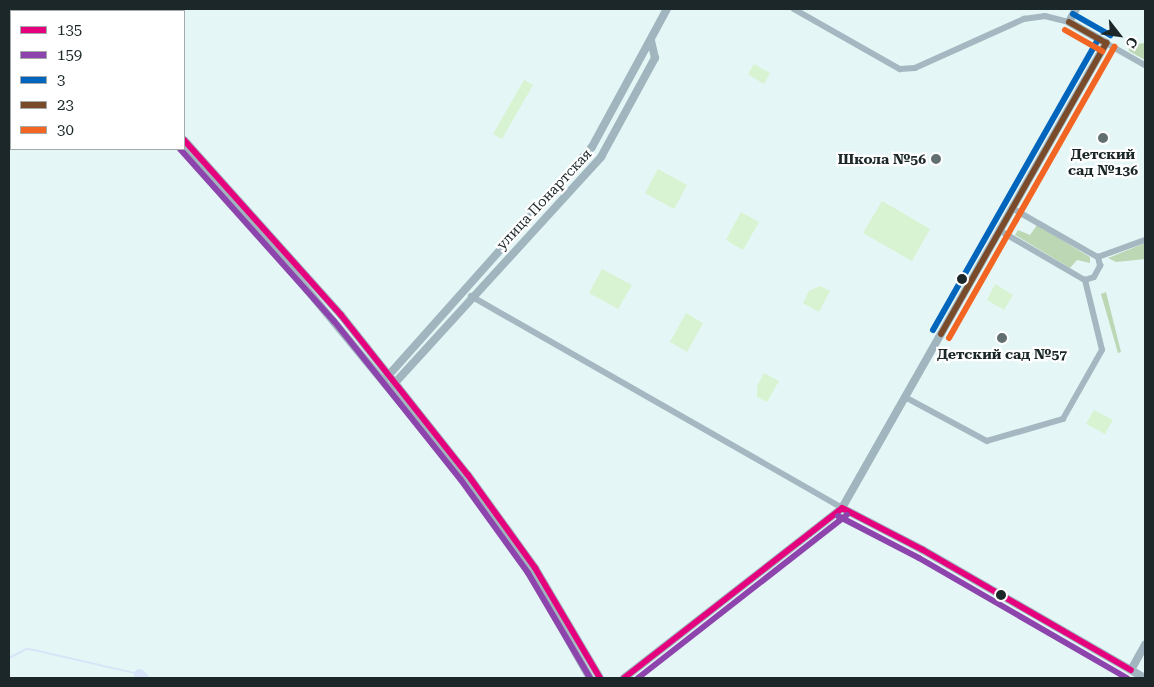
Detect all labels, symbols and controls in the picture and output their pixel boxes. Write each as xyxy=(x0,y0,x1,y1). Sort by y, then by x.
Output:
legend xyxy=(10,10,185,150)
north arrow xyxy=(1094,10,1144,60)
text: 135 xyxy=(57,21,82,39)
text: С xyxy=(1123,34,1141,51)
text: 159 xyxy=(57,46,82,64)
text: 3 xyxy=(57,71,65,89)
text: 23 xyxy=(57,96,74,114)
text: 30 xyxy=(57,121,74,139)
marker: Детский сад №136 xyxy=(1097,132,1109,144)
street label: улица Понартская xyxy=(493,145,595,253)
place label: Детский сад №136 xyxy=(1068,146,1138,178)
place label: Школа №56 xyxy=(838,151,926,167)
marker: Школа №56 xyxy=(930,153,942,165)
unlabelled marker xyxy=(957,274,967,284)
marker: Детский сад №57 xyxy=(996,332,1008,344)
place label: Детский сад №57 xyxy=(937,346,1067,362)
unlabelled marker xyxy=(996,590,1006,600)

